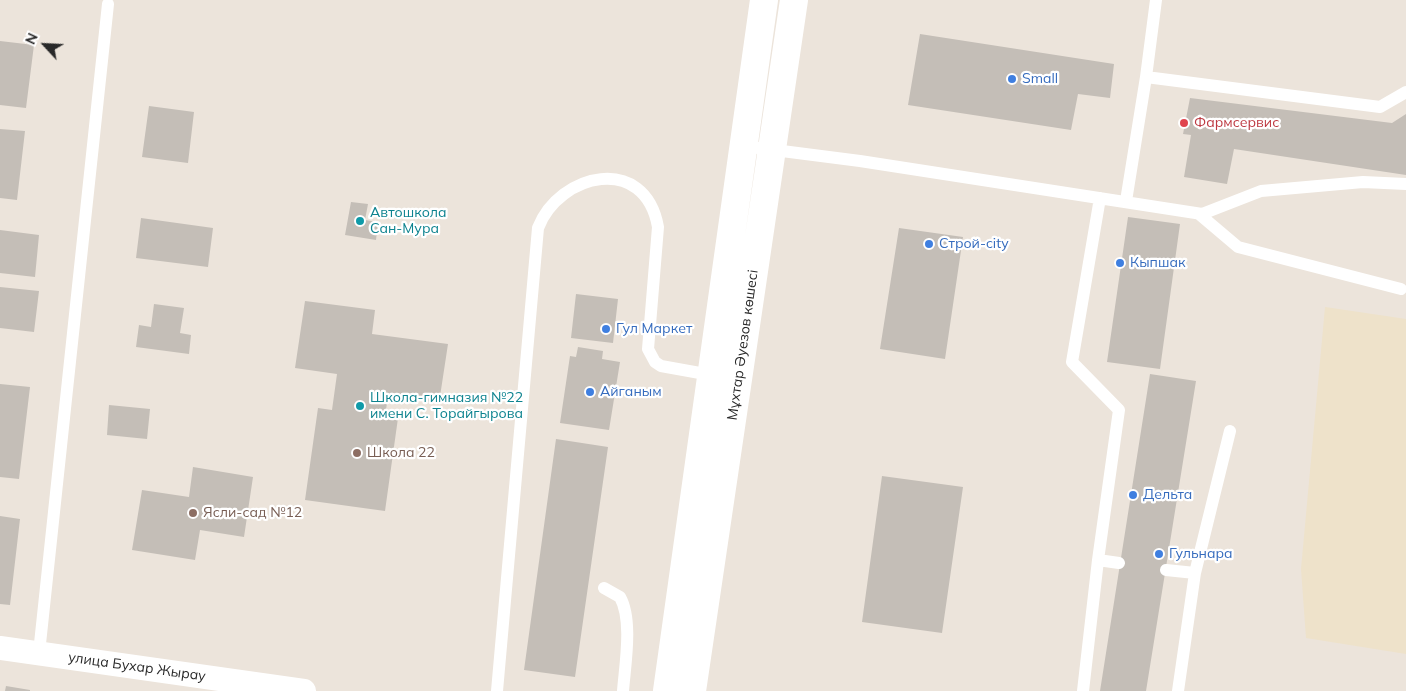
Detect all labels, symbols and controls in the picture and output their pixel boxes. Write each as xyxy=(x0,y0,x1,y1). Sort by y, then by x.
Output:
north arrow xyxy=(20,20,70,70)
text: N xyxy=(21,30,42,47)
place label: Small xyxy=(1022,71,1058,87)
marker: Small xyxy=(1006,73,1018,85)
place label: Фармсервис xyxy=(1194,115,1279,131)
marker: Фармсервис xyxy=(1178,117,1190,129)
place label: Автошкола Сан-Мура xyxy=(370,205,446,238)
marker: Автошкола Сан-Мура xyxy=(354,215,366,227)
place label: Строй-city xyxy=(939,236,1009,252)
marker: Строй-city xyxy=(923,238,935,250)
place label: Кыпшак xyxy=(1130,255,1185,271)
marker: Кыпшак xyxy=(1114,257,1126,269)
street label: Мұхтар Әуезов көшесі xyxy=(724,269,762,421)
place label: Гул Маркет xyxy=(616,321,692,337)
marker: Гул Маркет xyxy=(600,323,612,335)
place label: Айганым xyxy=(600,384,662,400)
marker: Айганым xyxy=(584,386,596,398)
place label: Школа-гимназия №22 имени С. Торайгырова xyxy=(370,390,523,422)
marker: Школа-гимназия №22 имени С. Торайгырова xyxy=(354,400,366,412)
place label: Школа 22 xyxy=(367,445,435,461)
marker: Школа 22 xyxy=(351,447,363,459)
place label: Дельта xyxy=(1143,487,1192,503)
marker: Дельта xyxy=(1127,489,1139,501)
place label: Ясли-сад №12 xyxy=(203,505,302,521)
marker: Ясли-сад №12 xyxy=(187,507,199,519)
place label: Гульнара xyxy=(1169,546,1233,562)
marker: Гульнара xyxy=(1153,548,1165,560)
street label: улица Бухар Жырау xyxy=(67,649,207,685)

